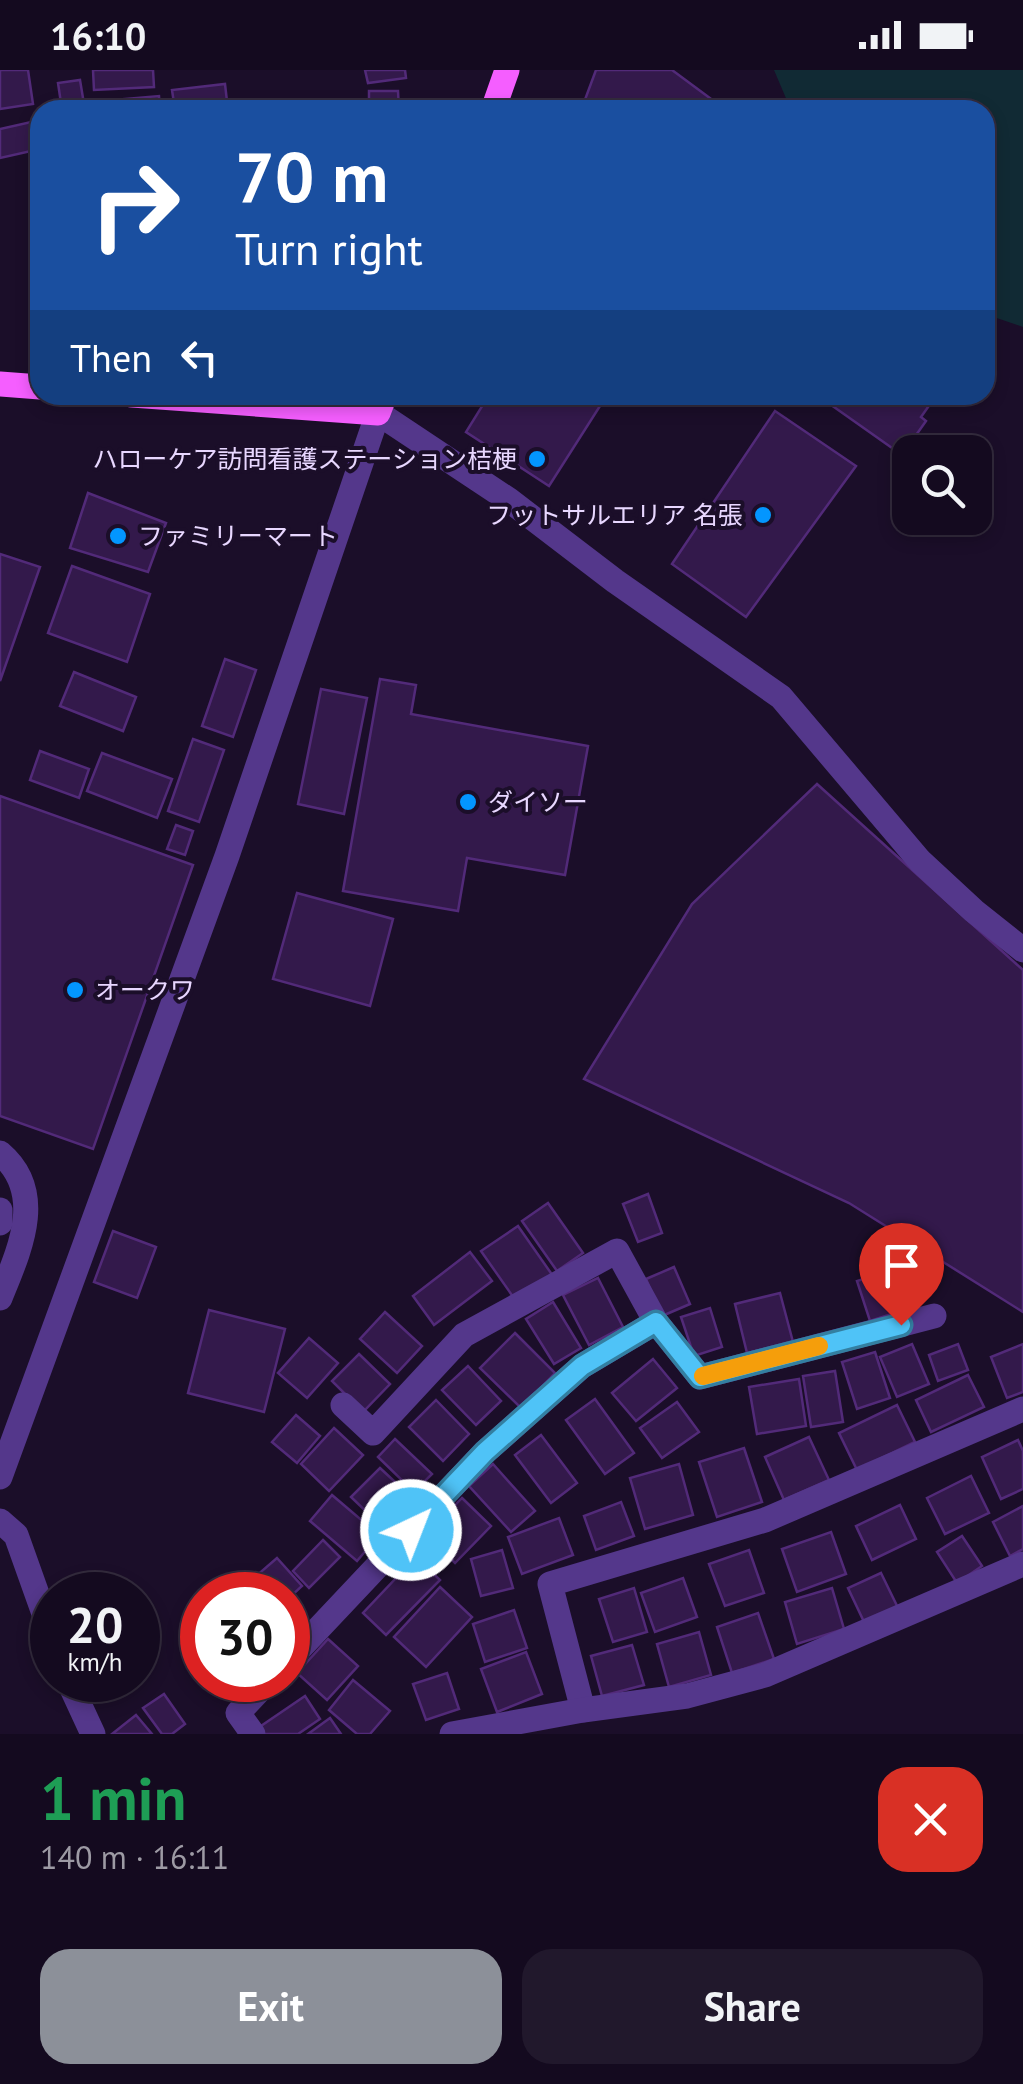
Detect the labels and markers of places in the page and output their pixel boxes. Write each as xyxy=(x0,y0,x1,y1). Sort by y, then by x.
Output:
place label: ハローケア訪問看護ステーション桔梗 xyxy=(92,443,517,475)
marker: ハローケア訪問看護ステーション桔梗 xyxy=(526,448,548,470)
place label: フットサルエリア 名張 xyxy=(486,499,743,531)
marker: フットサルエリア 名張 xyxy=(752,504,774,526)
place label: ファミリーマート xyxy=(138,520,338,552)
marker: ファミリーマート xyxy=(107,525,129,547)
place label: ダイソー xyxy=(488,786,588,818)
marker: ダイソー xyxy=(457,791,479,813)
place label: オークワ xyxy=(95,974,195,1006)
marker: オークワ xyxy=(64,979,86,1001)
pin xyxy=(859,1223,944,1326)

